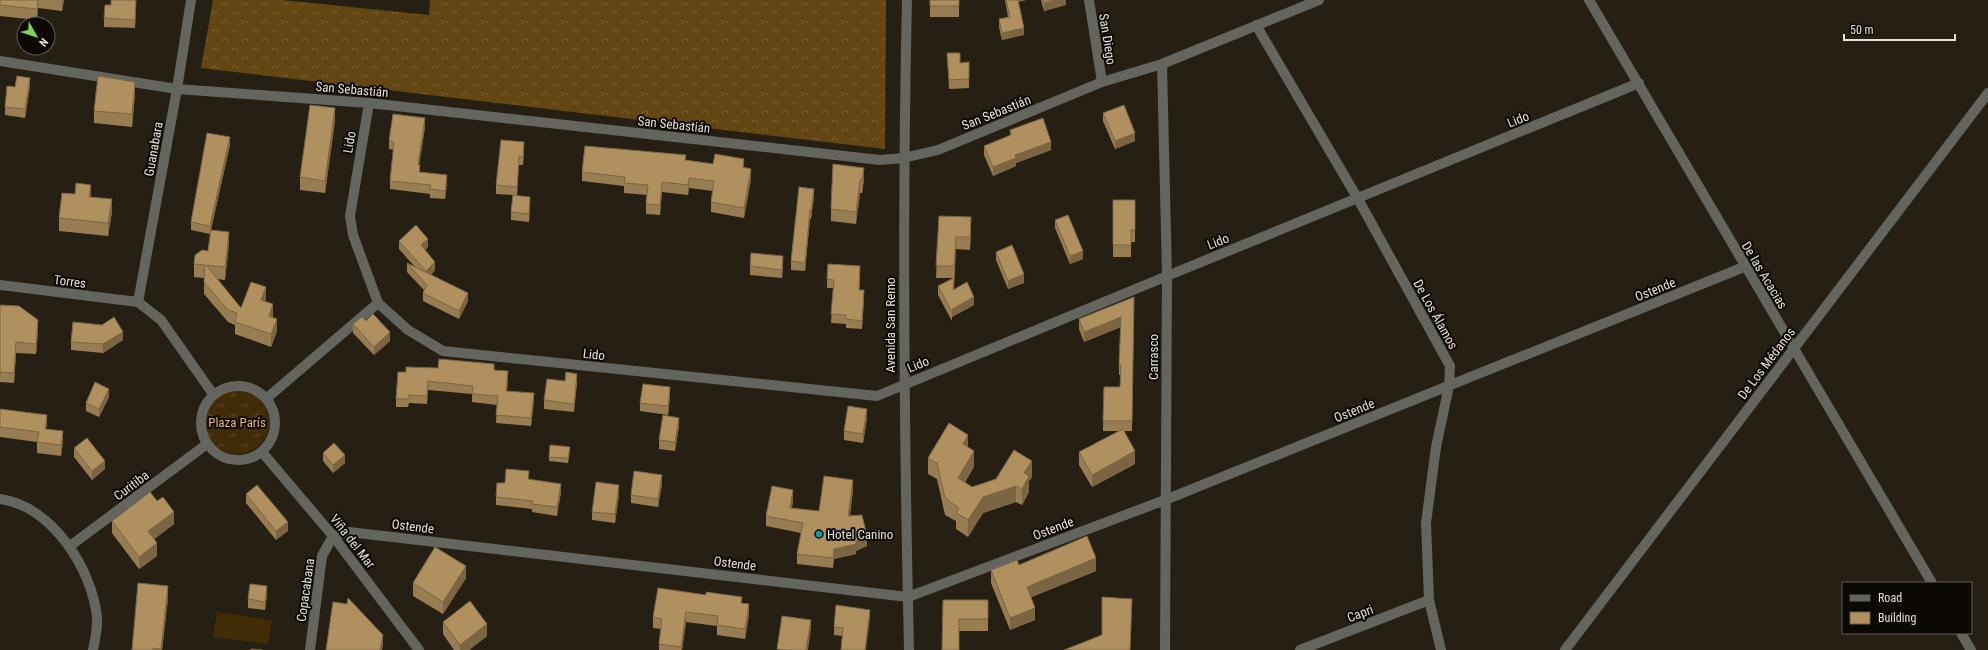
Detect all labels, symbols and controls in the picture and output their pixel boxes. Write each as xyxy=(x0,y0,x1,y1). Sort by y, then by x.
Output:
street label: San Diego xyxy=(1096,12,1119,66)
north arrow xyxy=(16,16,56,56)
scale bar xyxy=(1844,16,1955,42)
text: 50 m xyxy=(1850,23,1874,37)
text: N xyxy=(36,35,51,49)
street label: San Sebastián xyxy=(315,79,389,100)
street label: San Sebastián xyxy=(960,92,1033,133)
street label: Lido xyxy=(1505,108,1531,131)
street label: San Sebastián xyxy=(637,113,711,136)
street label: Guanabara xyxy=(141,121,166,178)
street label: Lido xyxy=(340,130,359,154)
street label: Lido xyxy=(1205,230,1231,253)
street label: De las Acacias xyxy=(1739,239,1790,312)
street label: Torres xyxy=(53,272,87,291)
street label: Ostende xyxy=(1633,275,1678,304)
street label: Avenida San Remo xyxy=(883,277,898,373)
street label: De Los Álamos xyxy=(1410,277,1461,352)
street label: De Los Médanos xyxy=(1735,325,1798,402)
street label: Carrasco xyxy=(1146,334,1161,380)
street label: Lido xyxy=(582,346,606,363)
street label: Lido xyxy=(905,353,931,376)
street label: Ostende xyxy=(1332,396,1377,425)
park label: Plaza París xyxy=(208,415,266,430)
street label: Curitiba xyxy=(111,467,152,503)
street label: Viña del Mar xyxy=(327,511,378,571)
street label: Ostende xyxy=(1031,514,1076,543)
street label: Ostende xyxy=(391,516,435,537)
place label: Hotel Canino xyxy=(827,527,893,542)
marker: Hotel Canino xyxy=(814,529,824,539)
street label: Ostende xyxy=(713,553,757,574)
street label: Copacabana xyxy=(294,557,317,623)
legend xyxy=(1842,582,1972,634)
text: Road xyxy=(1878,591,1902,605)
street label: Capri xyxy=(1345,602,1375,625)
text: Building xyxy=(1878,611,1916,625)

